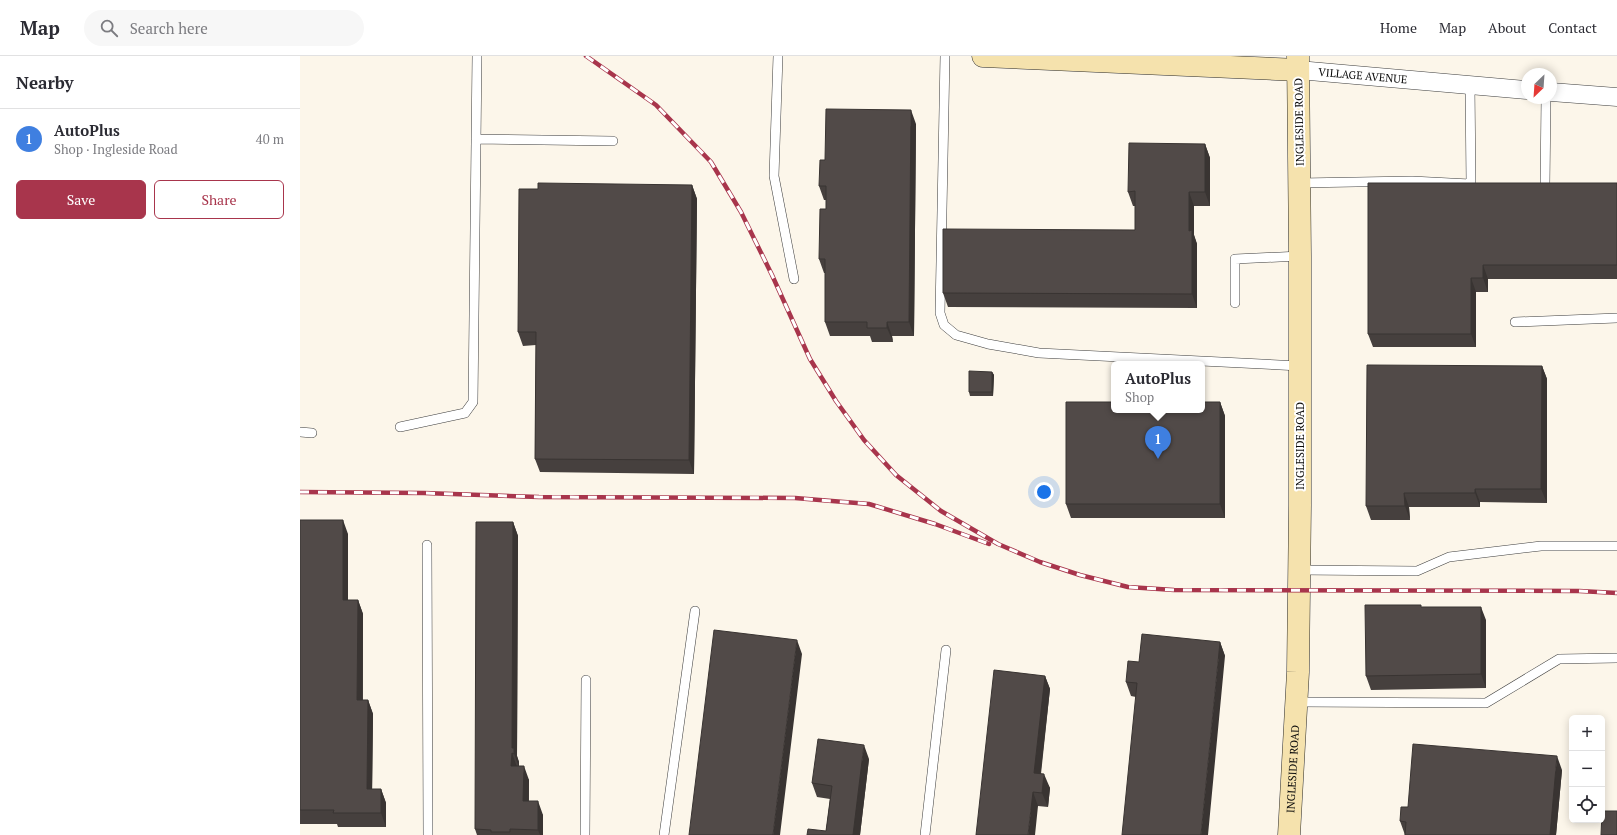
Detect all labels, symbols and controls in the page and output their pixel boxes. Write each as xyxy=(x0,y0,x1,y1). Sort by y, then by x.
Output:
search box xyxy=(84,10,364,46)
text: Map xyxy=(20,15,60,40)
icon: search xyxy=(98,17,120,39)
text: Search here xyxy=(130,18,208,38)
text: Home xyxy=(1380,18,1417,37)
text: Map xyxy=(1439,18,1466,37)
text: About xyxy=(1488,18,1526,37)
text: Contact xyxy=(1548,18,1597,37)
street label: VILLAGE AVENUE xyxy=(1318,65,1408,87)
north arrow xyxy=(1521,68,1557,104)
text: Nearby xyxy=(16,71,74,94)
street label: INGLESIDE ROAD xyxy=(1291,78,1307,166)
text: AutoPlus xyxy=(54,120,120,140)
text: 1 xyxy=(25,130,33,148)
text: 40 m xyxy=(256,130,284,148)
text: Shop · Ingleside Road xyxy=(54,140,178,158)
button: Save xyxy=(16,180,146,219)
button: Share xyxy=(154,180,284,219)
popup xyxy=(1111,361,1205,413)
text: AutoPlus xyxy=(1125,368,1191,388)
text: Shop xyxy=(1125,388,1154,406)
street label: INGLESIDE ROAD xyxy=(1293,402,1307,490)
pin: 1 xyxy=(1145,426,1171,459)
your location xyxy=(1034,482,1054,502)
map controls xyxy=(1569,715,1605,823)
button: + xyxy=(1569,715,1605,751)
street label: INGLESIDE ROAD xyxy=(1283,724,1302,814)
button: − xyxy=(1569,751,1605,787)
button: locate xyxy=(1569,787,1605,823)

